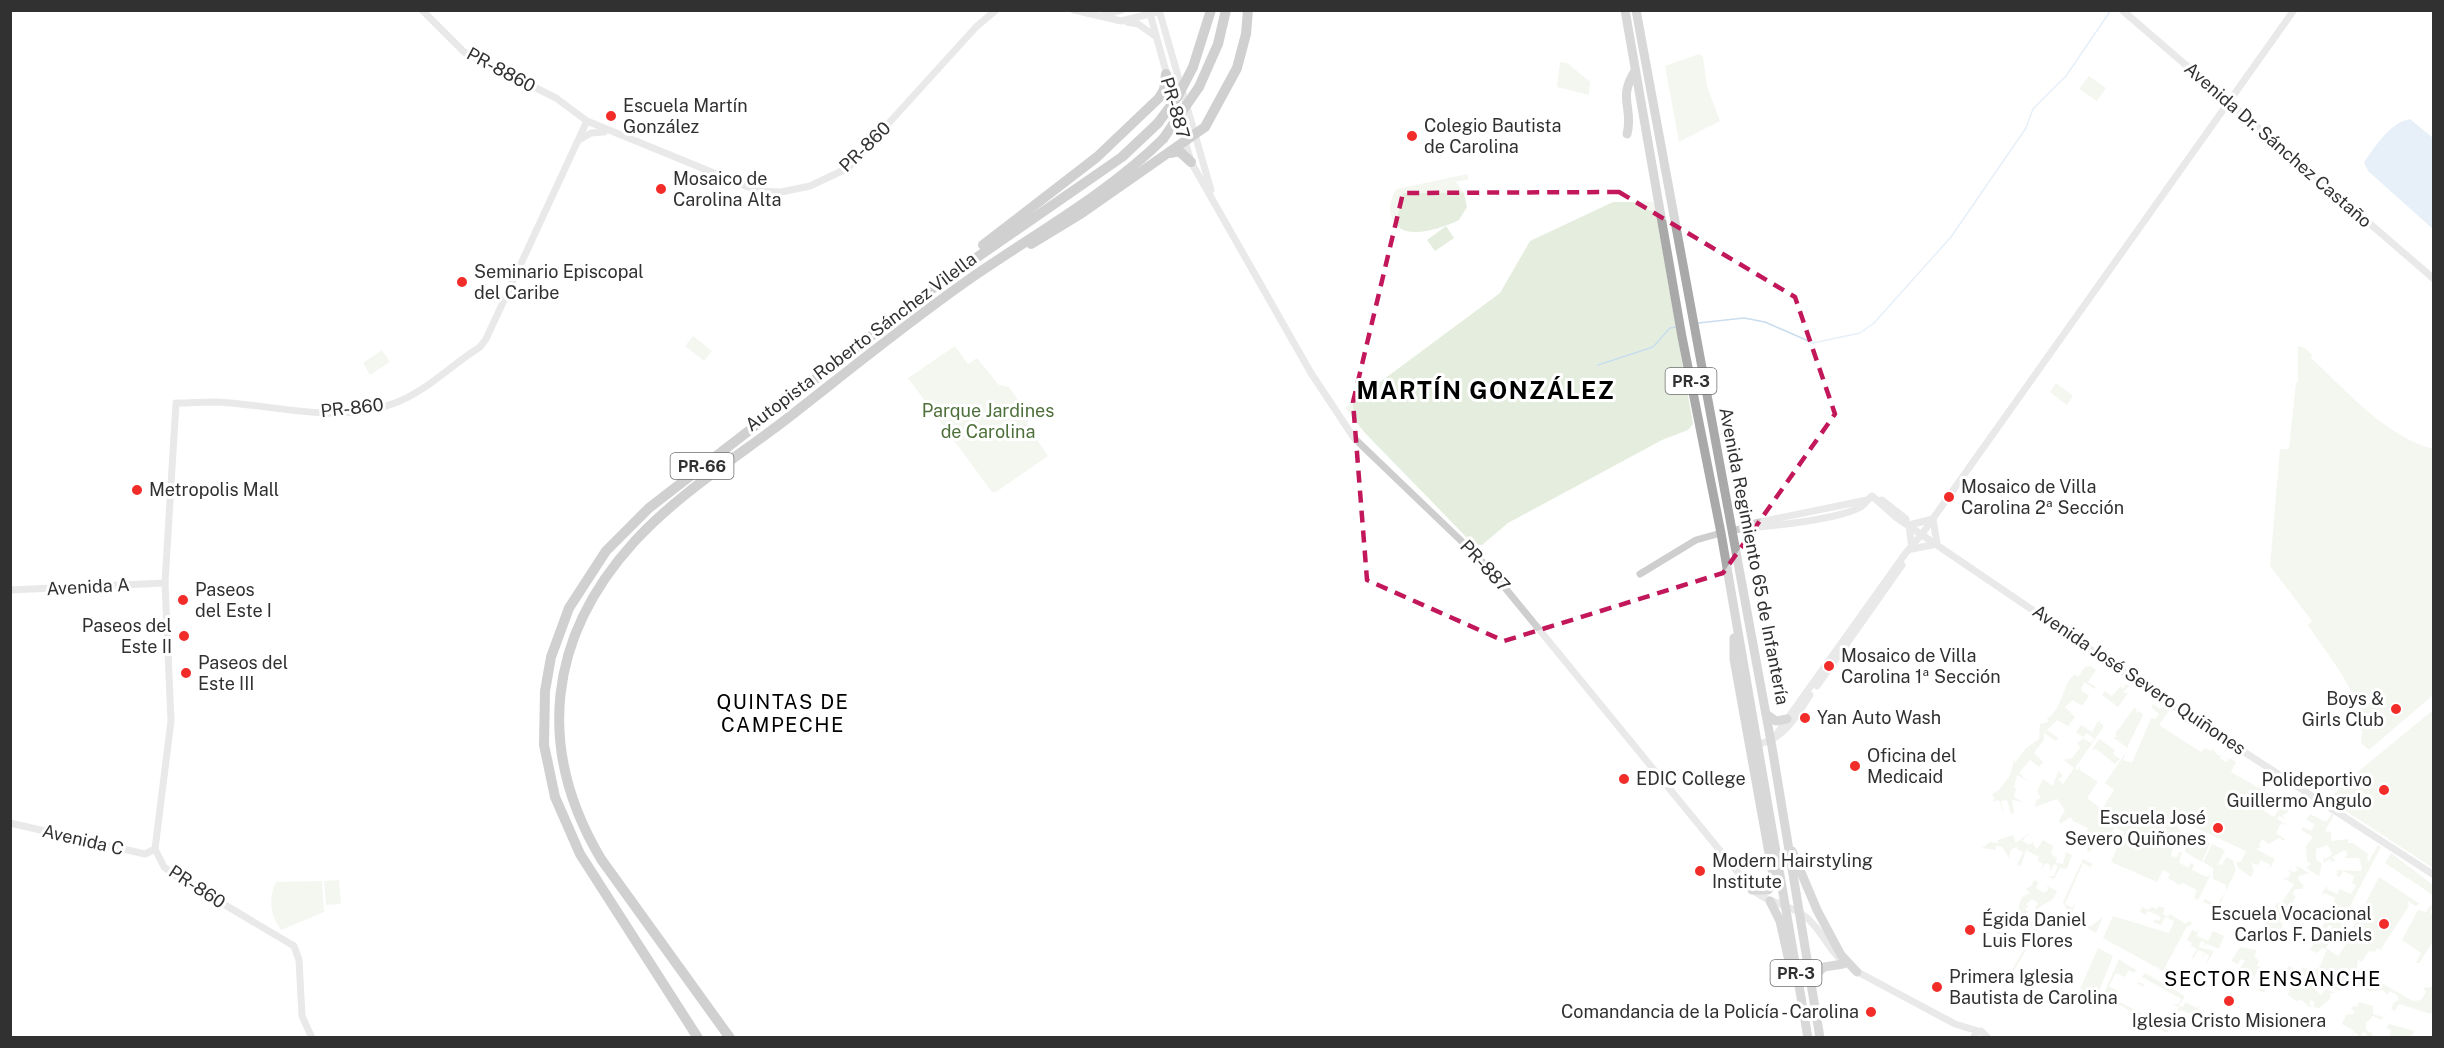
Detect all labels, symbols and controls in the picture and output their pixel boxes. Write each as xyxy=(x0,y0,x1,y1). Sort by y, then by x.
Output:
street label: PR-8860 xyxy=(463,43,539,96)
street label: Avenida Dr. Sánchez Castaño xyxy=(2180,58,2376,232)
street label: PR-887 xyxy=(1157,75,1194,141)
place label: Escuela Martín González xyxy=(623,95,748,137)
marker: Escuela Martín González xyxy=(604,109,618,123)
place label: Colegio Bautista de Carolina xyxy=(1424,115,1562,157)
street label: PR-860 xyxy=(835,117,895,176)
marker: Colegio Bautista de Carolina xyxy=(1405,129,1419,143)
place label: Mosaico de Carolina Alta xyxy=(673,168,781,210)
marker: Mosaico de Carolina Alta xyxy=(654,182,668,196)
street label: Autopista Roberto Sánchez Vilella xyxy=(741,248,980,435)
place label: Seminario Episcopal del Caribe xyxy=(474,261,644,303)
marker: Seminario Episcopal del Caribe xyxy=(455,275,469,289)
road number: PR-3 xyxy=(1666,368,1716,394)
district label: MARTÍN GONZÁLEZ xyxy=(1357,376,1615,404)
street label: PR-860 xyxy=(319,394,385,421)
park label: Parque Jardines de Carolina xyxy=(922,400,1054,442)
street label: Avenida Regimiento 65 de Infantería xyxy=(1715,405,1794,706)
road number: PR-66 xyxy=(670,453,734,479)
place label: Mosaico de Villa Carolina 2ª Sección xyxy=(1961,476,2124,518)
place label: Metropolis Mall xyxy=(149,479,279,500)
marker: Metropolis Mall xyxy=(130,483,144,497)
marker: Mosaico de Villa Carolina 2ª Sección xyxy=(1942,490,1956,504)
street label: PR-887 xyxy=(1456,535,1515,596)
street label: Avenida A xyxy=(46,574,130,599)
place label: Paseos del Este I xyxy=(195,579,272,621)
marker: Paseos del Este I xyxy=(176,593,190,607)
street label: Avenida José Severo Quiñones xyxy=(2029,600,2250,759)
place label: Paseos del Este II xyxy=(82,615,172,657)
marker: Paseos del Este II xyxy=(177,629,191,643)
place label: Mosaico de Villa Carolina 1ª Sección xyxy=(1841,645,2001,687)
place label: Paseos del Este III xyxy=(198,652,288,694)
marker: Mosaico de Villa Carolina 1ª Sección xyxy=(1822,659,1836,673)
marker: Paseos del Este III xyxy=(179,666,193,680)
place label: Boys & Girls Club xyxy=(2302,688,2384,730)
district label: QUINTAS DE CAMPECHE xyxy=(717,690,849,737)
marker: Boys & Girls Club xyxy=(2389,702,2403,716)
place label: Yan Auto Wash xyxy=(1817,707,1941,728)
marker: Yan Auto Wash xyxy=(1798,711,1812,725)
place label: Oficina del Medicaid xyxy=(1867,745,1957,787)
marker: Oficina del Medicaid xyxy=(1848,759,1862,773)
place label: EDIC College xyxy=(1636,768,1746,789)
place label: Polideportivo Guillermo Angulo xyxy=(2226,769,2372,811)
marker: EDIC College xyxy=(1617,772,1631,786)
marker: Polideportivo Guillermo Angulo xyxy=(2377,783,2391,797)
place label: Escuela José Severo Quiñones xyxy=(2065,807,2206,849)
street label: Avenida C xyxy=(40,820,126,859)
marker: Escuela José Severo Quiñones xyxy=(2211,821,2225,835)
place label: Modern Hairstyling Institute xyxy=(1712,850,1873,892)
street label: PR-860 xyxy=(165,861,230,913)
marker: Modern Hairstyling Institute xyxy=(1693,864,1707,878)
place label: Escuela Vocacional Carlos F. Daniels xyxy=(2211,903,2372,945)
place label: Égida Daniel Luis Flores xyxy=(1982,908,2087,951)
marker: Escuela Vocacional Carlos F. Daniels xyxy=(2377,917,2391,931)
marker: Égida Daniel Luis Flores xyxy=(1963,923,1977,937)
road number: PR-3 xyxy=(1770,960,1822,986)
place label: Primera Iglesia Bautista de Carolina xyxy=(1949,966,2118,1008)
district label: SECTOR ENSANCHE xyxy=(2164,967,2382,991)
marker: Primera Iglesia Bautista de Carolina xyxy=(1930,980,1944,994)
marker: Iglesia Cristo Misionera xyxy=(2222,994,2236,1008)
place label: Comandancia de la Policía - Carolina xyxy=(1561,1001,1859,1022)
marker: Comandancia de la Policía - Carolina xyxy=(1864,1005,1878,1019)
place label: Iglesia Cristo Misionera xyxy=(2132,1010,2326,1031)

